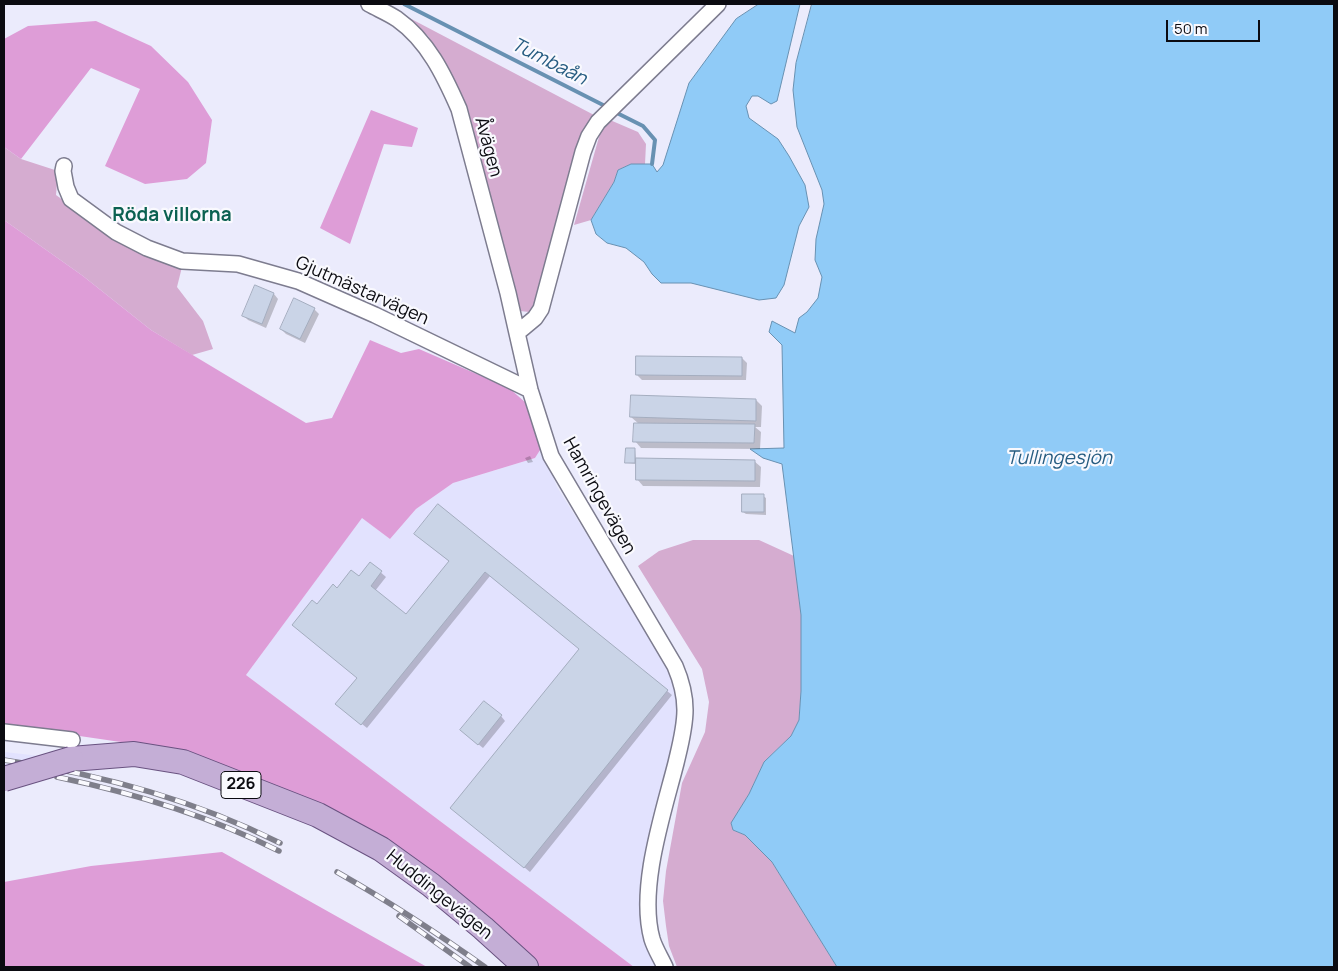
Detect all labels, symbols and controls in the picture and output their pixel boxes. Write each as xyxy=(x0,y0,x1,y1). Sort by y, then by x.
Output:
scale bar xyxy=(1168,10,1262,42)
text: 50 m xyxy=(1174,18,1208,39)
water label: Tumbaån xyxy=(508,33,590,91)
street label: Åvägen xyxy=(470,115,506,179)
district label: Röda villorna xyxy=(112,205,232,227)
street label: Gjutmästarvägen xyxy=(292,252,432,330)
street label: Hamringevägen xyxy=(558,434,640,558)
water label: Tullingesjön xyxy=(1006,448,1112,470)
road number: 226 xyxy=(221,772,261,798)
street label: Huddingevägen xyxy=(382,846,496,944)

